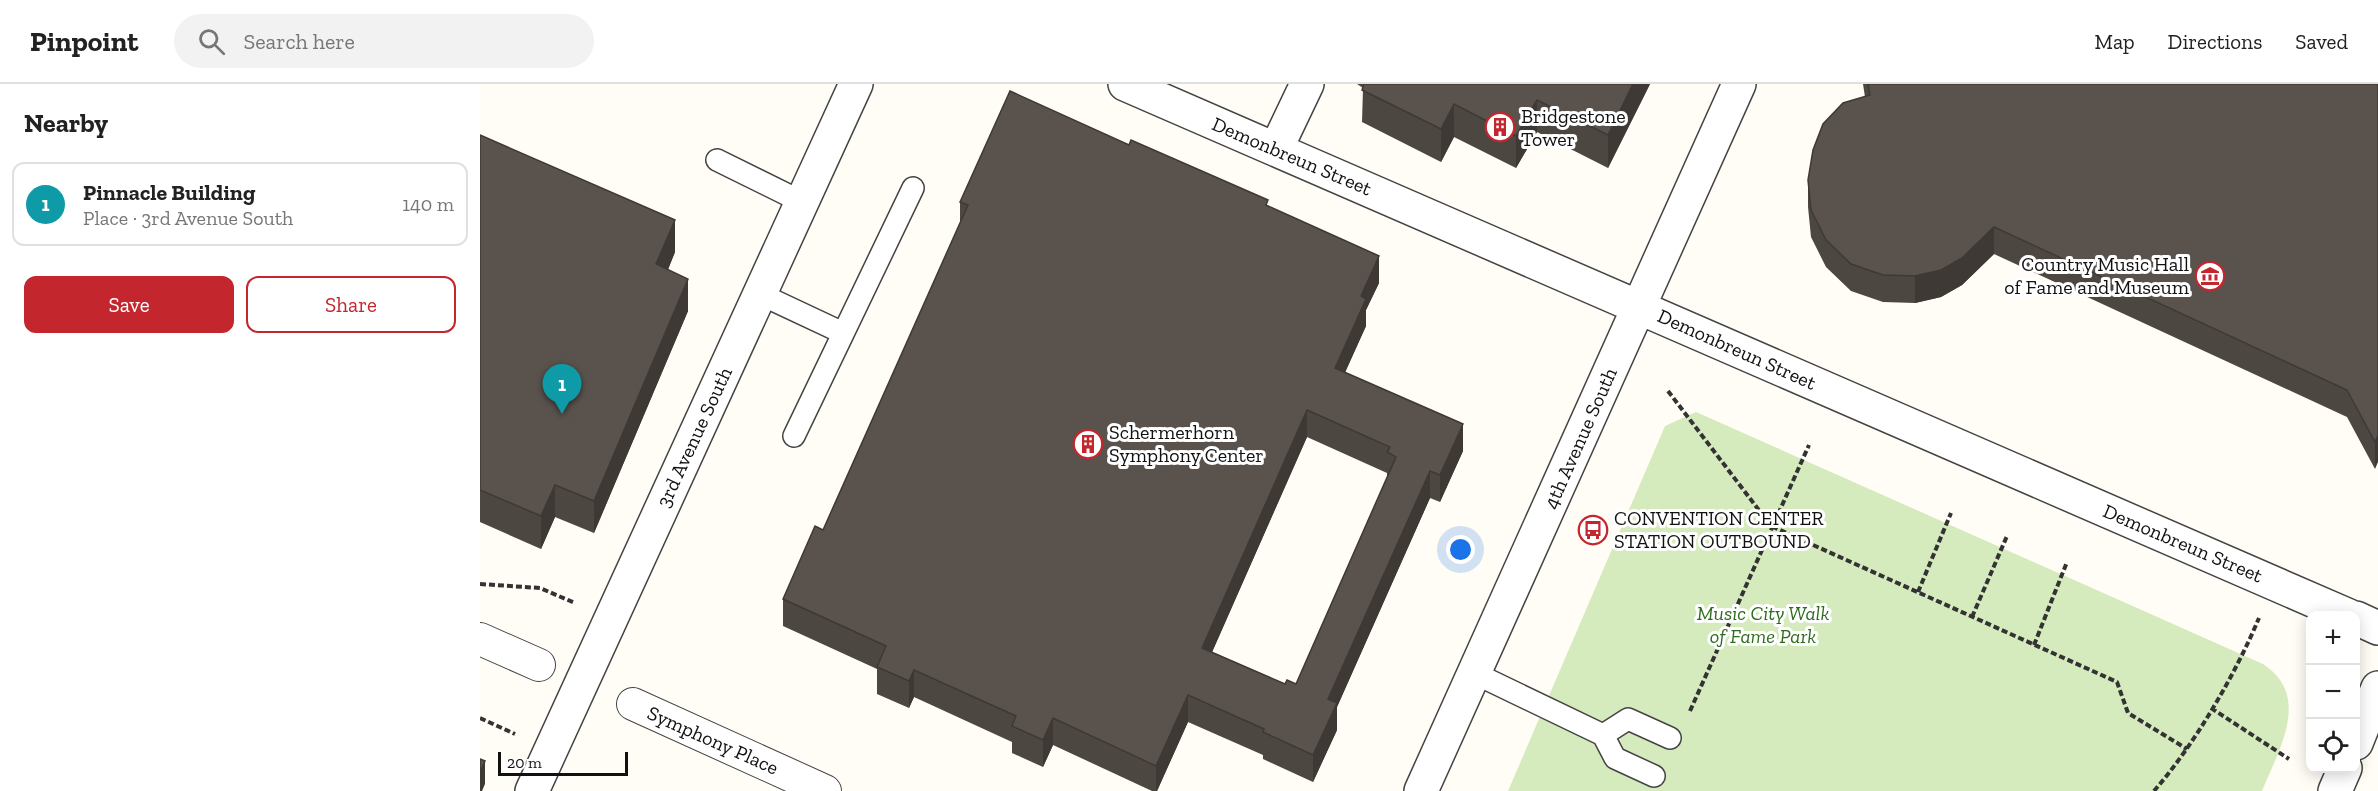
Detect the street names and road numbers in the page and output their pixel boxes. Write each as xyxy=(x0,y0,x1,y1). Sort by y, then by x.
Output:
street label: Demonbreun Street xyxy=(1209,112,1376,201)
street label: Demonbreun Street xyxy=(1654,303,1820,395)
street label: 3rd Avenue South xyxy=(651,362,737,511)
street label: 4th Avenue South xyxy=(1538,363,1622,512)
street label: Demonbreun Street xyxy=(2100,499,2267,588)
street label: Symphony Place xyxy=(644,700,782,780)

